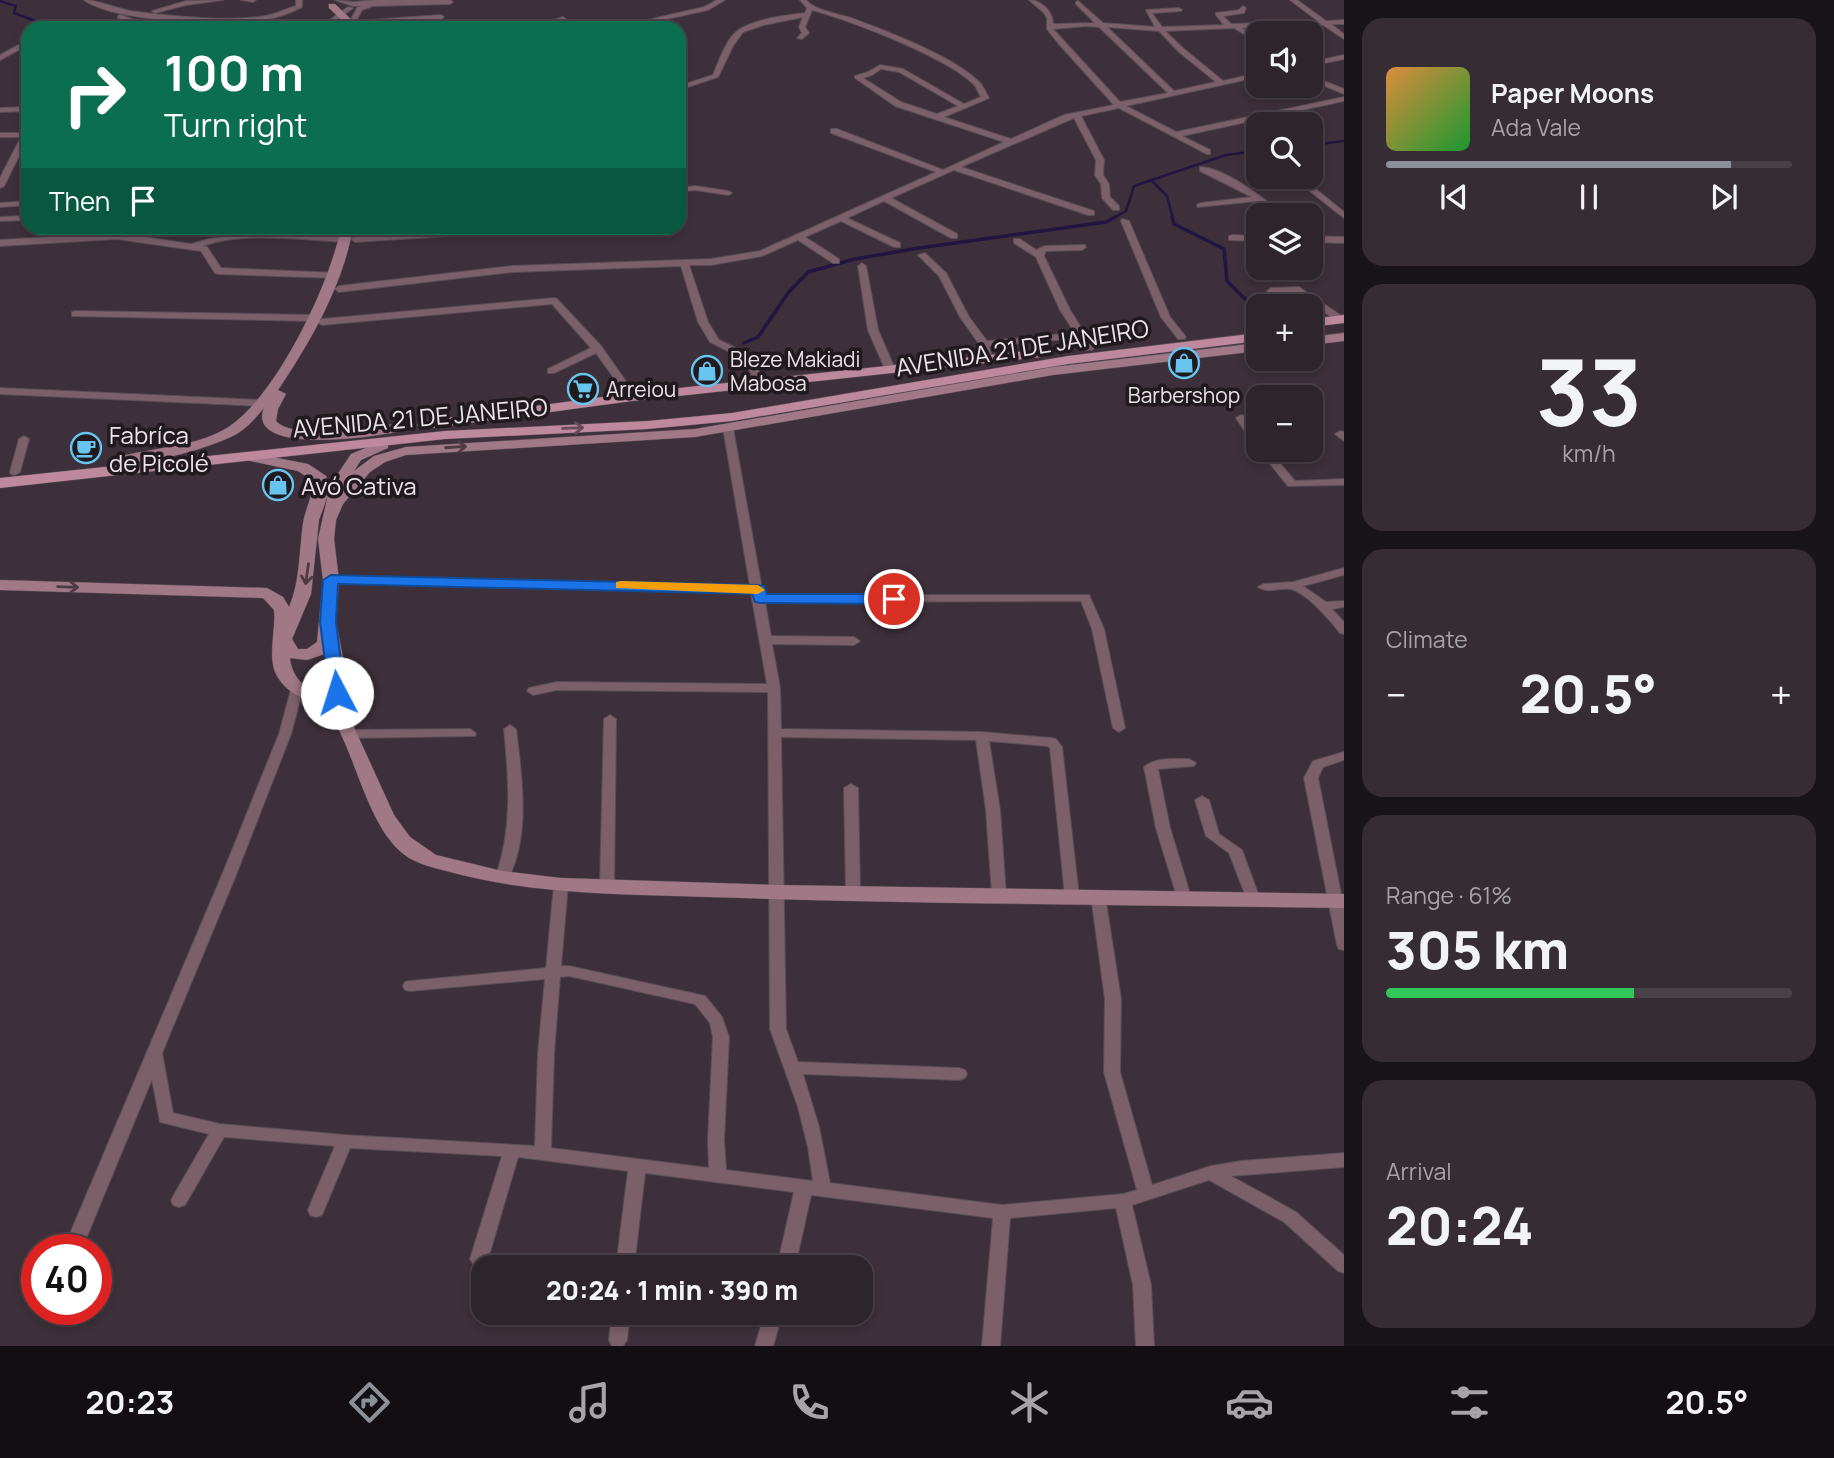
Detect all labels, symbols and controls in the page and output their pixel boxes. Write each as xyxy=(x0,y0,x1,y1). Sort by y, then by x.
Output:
map controls xyxy=(1246,21,1323,462)
button: sound xyxy=(1246,21,1323,98)
text: 100 m xyxy=(164,39,304,106)
icon: right xyxy=(49,49,140,140)
text: Paper Moons xyxy=(1491,75,1654,111)
text: Turn right xyxy=(164,103,307,147)
text: Ada Vale xyxy=(1491,111,1581,143)
button: search xyxy=(1246,112,1323,189)
icon: previous xyxy=(1435,178,1473,216)
icon: pause xyxy=(1570,178,1608,216)
icon: next xyxy=(1705,178,1743,216)
icon: arrive xyxy=(124,182,162,220)
text: Then xyxy=(49,183,110,219)
button: layers xyxy=(1246,203,1323,280)
button: + xyxy=(1246,294,1323,371)
street label: AVENIDA 21 DE JANEIRO xyxy=(893,311,1151,383)
text: 33 xyxy=(1536,329,1642,453)
place label: Bleze Makiadi Mabosa xyxy=(730,345,860,397)
shop icon: Barbershop xyxy=(1167,346,1201,380)
shop icon: Bleze Makiadi Mabosa xyxy=(690,354,724,388)
supermarket icon: Arreiou xyxy=(566,372,600,406)
place label: Arreiou xyxy=(606,375,676,403)
place label: Barbershop xyxy=(1128,381,1240,409)
button: − xyxy=(1246,385,1323,462)
street label: AVENIDA 21 DE JANEIRO xyxy=(291,389,549,445)
place label: Fabríca de Picolé xyxy=(109,418,209,479)
one-way arrow xyxy=(562,421,585,434)
cafe icon: Fabríca de Picolé xyxy=(69,431,103,465)
text: km/h xyxy=(1562,437,1616,469)
one-way arrow xyxy=(444,440,467,453)
shop icon: Avó Cativa xyxy=(261,468,295,502)
place label: Avó Cativa xyxy=(301,469,416,502)
one-way arrow xyxy=(300,562,313,585)
pin xyxy=(864,569,924,629)
one-way arrow xyxy=(56,580,79,594)
icon: arrive xyxy=(875,580,913,618)
text: Climate xyxy=(1386,623,1468,655)
position arrow xyxy=(300,656,374,730)
text: 20.5° xyxy=(1520,658,1657,729)
text: − xyxy=(1386,668,1407,720)
text: + xyxy=(1770,668,1792,720)
text: Range · 61% xyxy=(1386,879,1512,911)
text: 305 km xyxy=(1386,914,1569,985)
text: Arrival xyxy=(1386,1155,1452,1187)
text: 20:24 xyxy=(1386,1190,1533,1261)
speed limit sign: 40 xyxy=(21,1234,112,1325)
text: 20:24 · 1 min · 390 m xyxy=(546,1272,798,1308)
icon: directions xyxy=(345,1378,394,1427)
icon: music xyxy=(565,1378,614,1427)
icon: phone xyxy=(785,1378,834,1427)
icon: climate xyxy=(1005,1378,1054,1427)
icon: car xyxy=(1225,1378,1274,1427)
icon: filters xyxy=(1445,1378,1494,1427)
text: 20:23 xyxy=(86,1380,174,1424)
text: 20.5° xyxy=(1665,1380,1748,1424)

